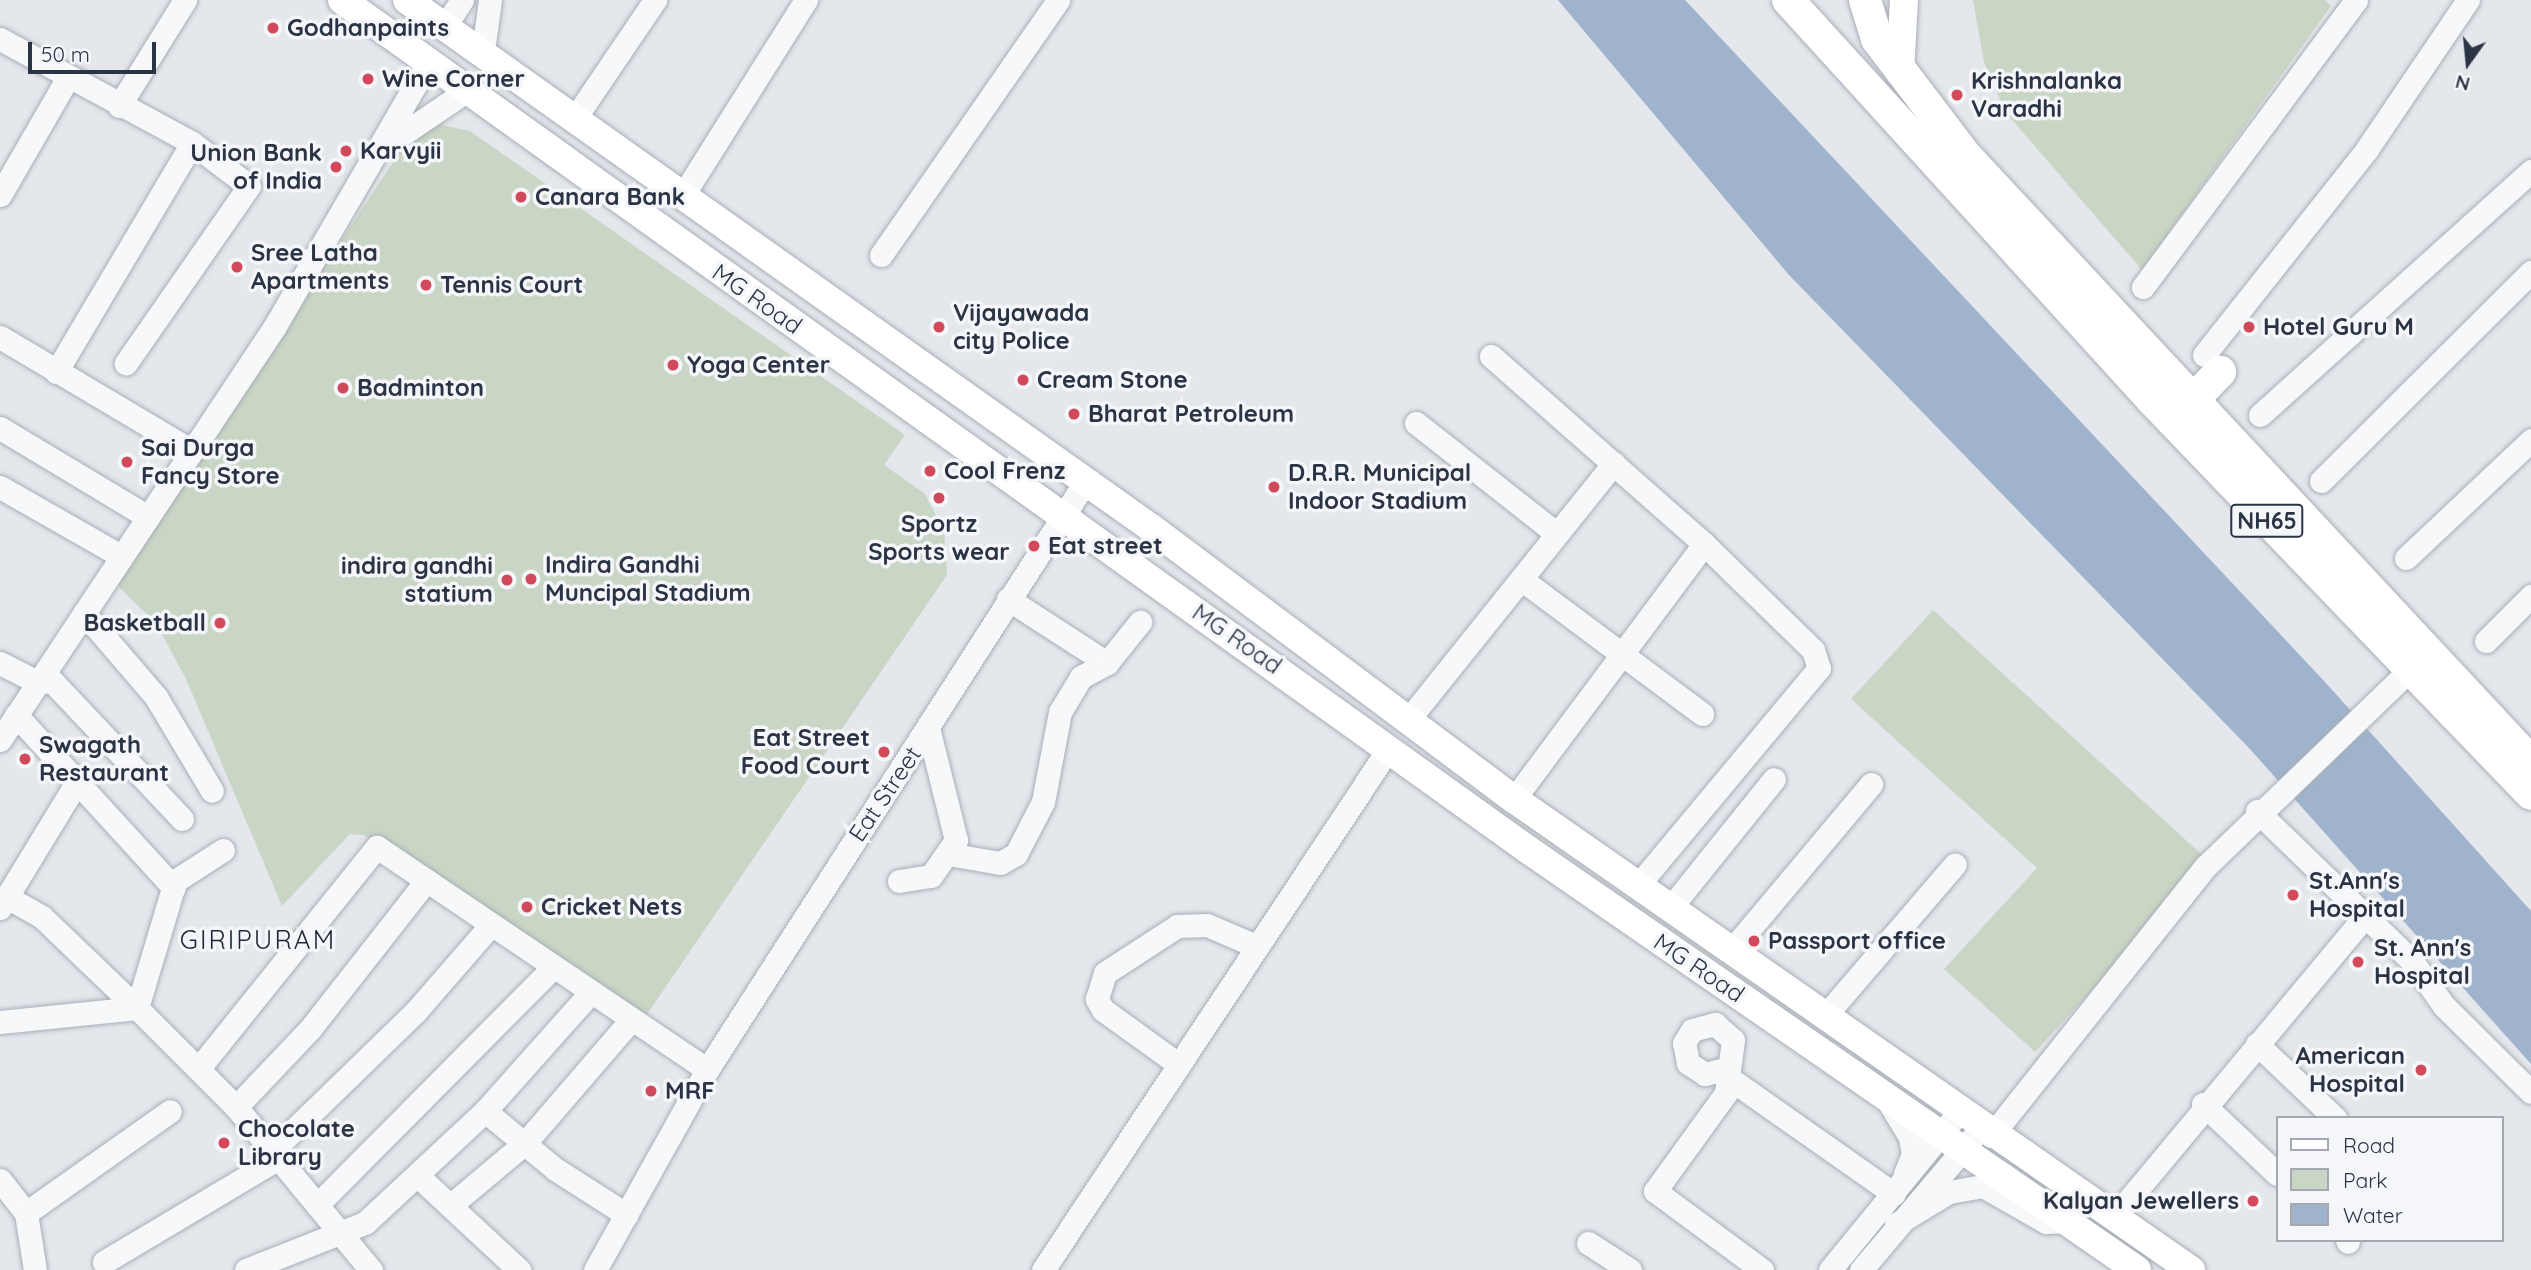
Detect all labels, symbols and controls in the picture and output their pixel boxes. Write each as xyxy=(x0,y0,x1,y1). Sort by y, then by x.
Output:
place label: Godhanpaints xyxy=(287,14,449,42)
marker: Godhanpaints xyxy=(265,20,281,36)
scale bar xyxy=(32,28,159,72)
north arrow xyxy=(2433,28,2503,98)
text: 50 m xyxy=(41,41,90,67)
place label: Wine Corner xyxy=(382,65,525,93)
place label: Krishnalanka Varadhi xyxy=(1971,67,2122,123)
text: N xyxy=(2453,70,2472,97)
marker: Wine Corner xyxy=(360,71,376,87)
marker: Krishnalanka Varadhi xyxy=(1949,87,1965,103)
place label: Karvyii xyxy=(360,137,441,165)
place label: Union Bank of India xyxy=(190,139,322,195)
marker: Karvyii xyxy=(338,143,354,159)
marker: Union Bank of India xyxy=(328,159,344,175)
place label: Canara Bank xyxy=(535,183,685,211)
marker: Canara Bank xyxy=(513,189,529,205)
place label: Sree Latha Apartments xyxy=(251,239,389,295)
street label: MG Road xyxy=(707,258,807,340)
marker: Sree Latha Apartments xyxy=(229,259,245,275)
place label: Tennis Court xyxy=(440,271,583,299)
marker: Tennis Court xyxy=(418,277,434,293)
place label: Vijayawada city Police xyxy=(953,299,1089,355)
place label: Hotel Guru M xyxy=(2263,313,2414,341)
marker: Vijayawada city Police xyxy=(931,319,947,335)
marker: Hotel Guru M xyxy=(2241,319,2257,335)
place label: Yoga Center xyxy=(687,351,830,379)
marker: Yoga Center xyxy=(665,357,681,373)
place label: Cream Stone xyxy=(1037,366,1188,394)
marker: Cream Stone xyxy=(1015,372,1031,388)
place label: Badminton xyxy=(357,374,484,402)
marker: Badminton xyxy=(335,380,351,396)
place label: Bharat Petroleum xyxy=(1088,400,1294,428)
marker: Bharat Petroleum xyxy=(1066,406,1082,422)
place label: Sai Durga Fancy Store xyxy=(141,434,280,490)
marker: Sai Durga Fancy Store xyxy=(119,454,135,470)
place label: Cool Frenz xyxy=(944,457,1065,485)
place label: D.R.R. Municipal Indoor Stadium xyxy=(1288,459,1471,515)
marker: Cool Frenz xyxy=(922,463,938,479)
marker: D.R.R. Municipal Indoor Stadium xyxy=(1266,479,1282,495)
marker: Sportz Sports wear xyxy=(931,490,947,506)
road number: NH65 xyxy=(2230,502,2304,540)
place label: Sportz Sports wear xyxy=(868,510,1010,566)
place label: Eat street xyxy=(1048,532,1163,560)
marker: Eat street xyxy=(1026,538,1042,554)
place label: Indira Gandhi Muncipal Stadium xyxy=(545,551,751,607)
place label: indira gandhi statium xyxy=(341,552,493,608)
marker: Indira Gandhi Muncipal Stadium xyxy=(523,571,539,587)
marker: indira gandhi statium xyxy=(499,572,515,588)
street label: MG Road xyxy=(1187,598,1287,680)
place label: Basketball xyxy=(83,609,206,637)
marker: Basketball xyxy=(212,615,228,631)
place label: Eat Street Food Court xyxy=(741,724,870,780)
place label: Swagath Restaurant xyxy=(39,731,169,787)
street label: Eat Street xyxy=(843,741,927,847)
marker: Eat Street Food Court xyxy=(876,744,892,760)
marker: Swagath Restaurant xyxy=(17,751,33,767)
place label: St.Ann's Hospital xyxy=(2309,867,2405,923)
marker: St.Ann's Hospital xyxy=(2283,885,2303,905)
place label: Cricket Nets xyxy=(541,893,682,921)
marker: Cricket Nets xyxy=(519,899,535,915)
district label: GIRIPURAM xyxy=(181,924,335,956)
street label: MG Road xyxy=(1648,927,1750,1009)
place label: Passport office xyxy=(1768,927,1946,955)
marker: Passport office xyxy=(1746,933,1762,949)
place label: St. Ann's Hospital xyxy=(2374,934,2471,990)
marker: St. Ann's Hospital xyxy=(2348,952,2368,972)
place label: American Hospital xyxy=(2295,1042,2405,1098)
marker: American Hospital xyxy=(2411,1060,2431,1080)
place label: MRF xyxy=(665,1077,715,1105)
marker: MRF xyxy=(643,1083,659,1099)
place label: Chocolate Library xyxy=(238,1115,355,1171)
legend xyxy=(2276,1116,2503,1242)
text: Road xyxy=(2343,1132,2395,1158)
marker: Chocolate Library xyxy=(216,1135,232,1151)
text: Park xyxy=(2343,1167,2387,1193)
place label: Kalyan Jewellers xyxy=(2043,1187,2239,1215)
marker: Kalyan Jewellers xyxy=(2245,1193,2261,1209)
text: Water xyxy=(2343,1202,2403,1228)

